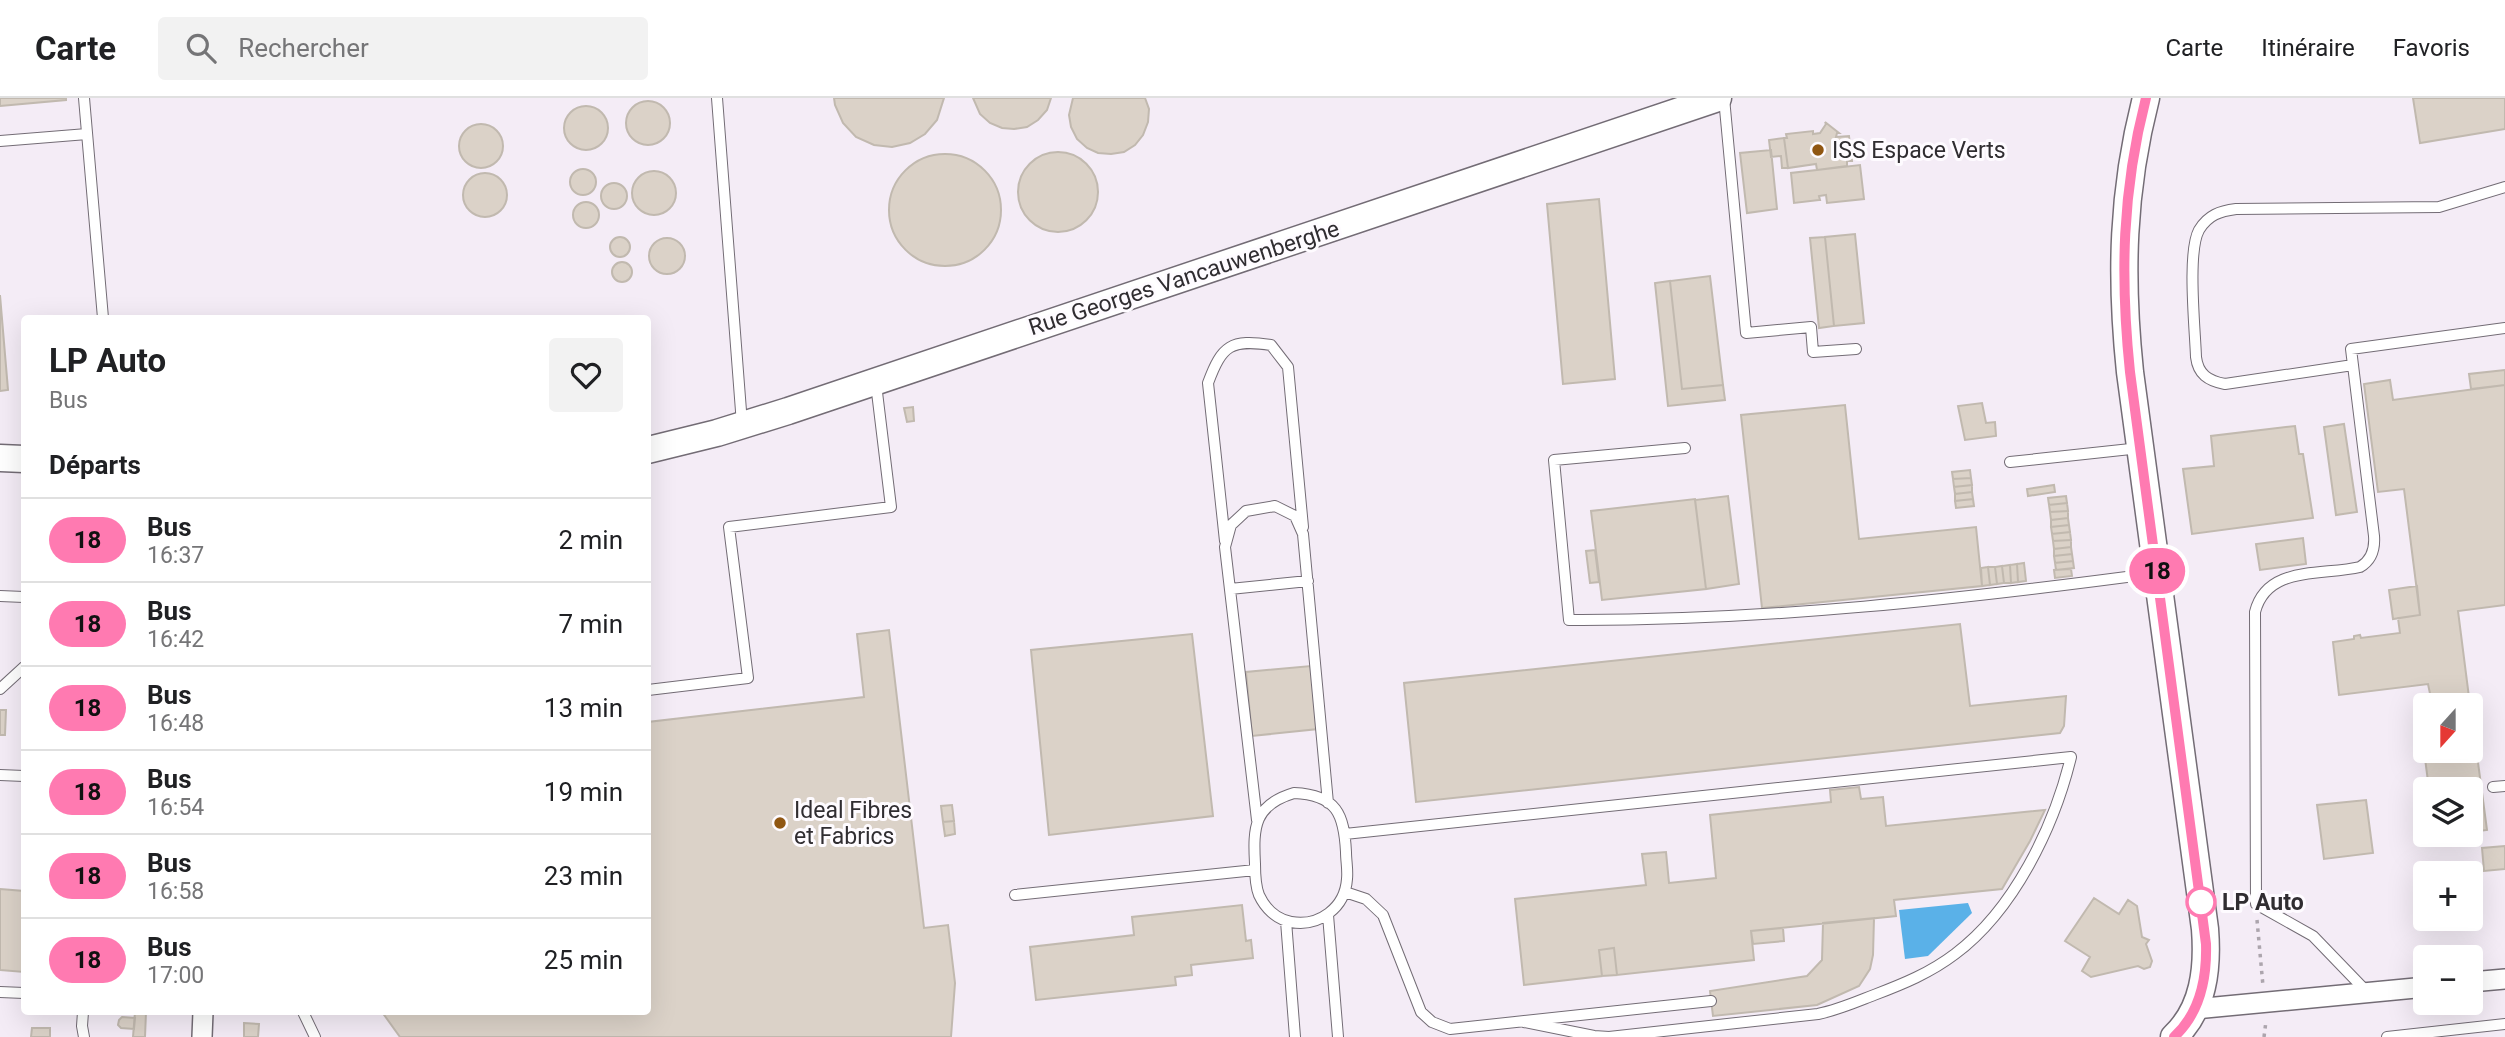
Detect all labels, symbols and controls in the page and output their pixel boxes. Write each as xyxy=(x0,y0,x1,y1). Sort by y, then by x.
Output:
search box xyxy=(158,17,648,80)
text: Carte xyxy=(35,29,116,68)
icon: search xyxy=(182,29,220,67)
text: Rechercher xyxy=(238,33,369,63)
text: Carte xyxy=(2165,34,2223,62)
text: Itinéraire xyxy=(2261,34,2355,62)
text: Favoris xyxy=(2393,34,2470,62)
place label: ISS Espace Verts xyxy=(1832,137,2006,164)
marker: ISS Espace Verts xyxy=(1810,142,1826,158)
street label: Rue Georges Vancauwenberghe xyxy=(1025,215,1343,341)
button: heart xyxy=(549,338,623,412)
text: LP Auto xyxy=(49,341,166,380)
text: Bus xyxy=(49,387,88,414)
text: Départs xyxy=(49,450,141,480)
text: Bus xyxy=(147,512,192,542)
text: 2 min xyxy=(558,525,623,555)
text: 18 xyxy=(74,526,101,554)
text: 16:37 xyxy=(147,542,204,569)
line badge: 18 xyxy=(2126,548,2188,594)
text: 18 xyxy=(2143,557,2171,585)
text: Bus xyxy=(147,596,192,626)
text: 7 min xyxy=(558,609,623,639)
text: 18 xyxy=(74,610,101,638)
text: 16:42 xyxy=(147,626,204,653)
text: Bus xyxy=(147,680,192,710)
text: 13 min xyxy=(544,693,623,723)
north arrow xyxy=(2413,693,2483,763)
map controls xyxy=(2413,693,2483,1015)
text: 18 xyxy=(74,694,101,722)
text: 16:48 xyxy=(147,710,204,737)
text: Bus xyxy=(147,764,192,794)
text: 19 min xyxy=(544,777,623,807)
button: layers xyxy=(2413,777,2483,847)
text: 18 xyxy=(74,778,101,806)
text: 16:54 xyxy=(147,794,204,821)
place label: Ideal Fibres et Fabrics xyxy=(794,797,912,850)
marker: Ideal Fibres et Fabrics xyxy=(772,815,788,831)
text: Bus xyxy=(147,848,192,878)
text: 23 min xyxy=(544,861,623,891)
button: + xyxy=(2413,861,2483,931)
text: 18 xyxy=(74,862,101,890)
text: 16:58 xyxy=(147,878,204,905)
marker: LP Auto xyxy=(2186,887,2216,917)
place label: LP Auto xyxy=(2222,889,2304,916)
text: Bus xyxy=(147,932,192,962)
text: 25 min xyxy=(544,945,623,975)
button: − xyxy=(2413,945,2483,1015)
text: 18 xyxy=(74,946,101,974)
text: 17:00 xyxy=(147,962,204,989)

